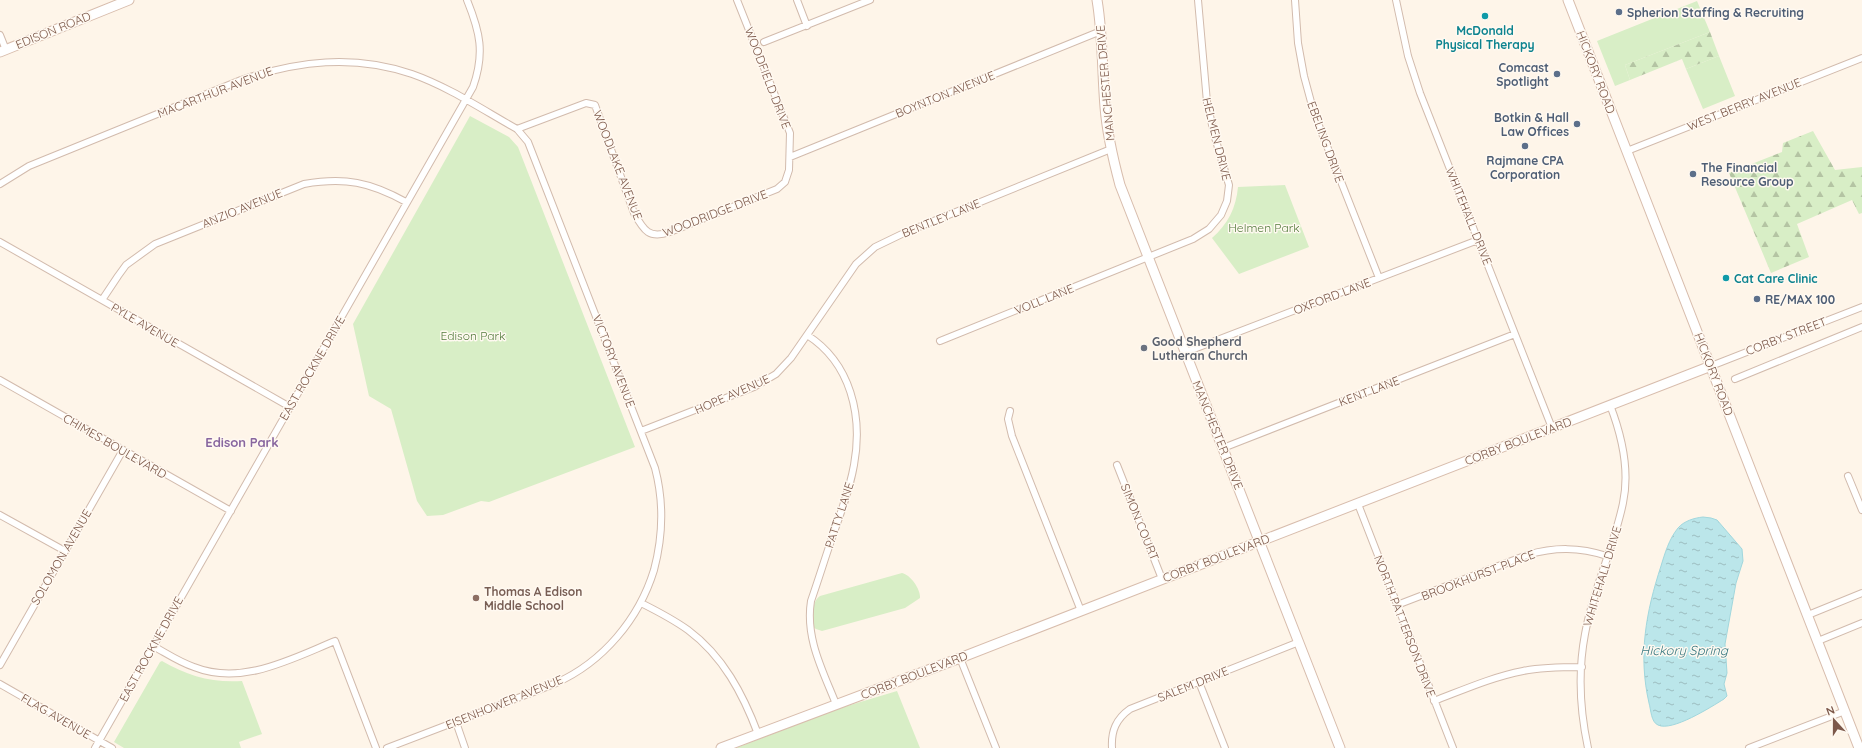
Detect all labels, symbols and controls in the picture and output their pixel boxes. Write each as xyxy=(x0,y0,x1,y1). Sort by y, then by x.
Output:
place label: Spherion Staffing & Recruiting xyxy=(1627,5,1804,20)
marker: Spherion Staffing & Recruiting xyxy=(1614,7,1624,17)
street label: EDISON ROAD xyxy=(13,8,93,52)
marker: McDonald Physical Therapy xyxy=(1480,11,1490,21)
place label: McDonald Physical Therapy xyxy=(1436,23,1534,52)
street label: MANCHESTER DRIVE xyxy=(1092,24,1118,142)
street label: WOODFIELD DRIVE xyxy=(742,25,794,131)
street label: HICKORY ROAD xyxy=(1573,28,1619,116)
place label: Comcast Spotlight xyxy=(1496,60,1549,89)
street label: MACARTHUR AVENUE xyxy=(155,63,275,121)
street label: BOYNTON AVENUE xyxy=(893,67,997,121)
marker: Comcast Spotlight xyxy=(1552,69,1562,79)
street label: WEST BERRY AVENUE xyxy=(1685,74,1803,134)
street label: HELMEN DRIVE xyxy=(1199,96,1235,182)
street label: EBELING DRIVE xyxy=(1304,99,1348,185)
street label: WOODLAKE AVENUE xyxy=(590,108,646,222)
place label: Botkin & Hall Law Offices xyxy=(1494,110,1569,139)
marker: Botkin & Hall Law Offices xyxy=(1572,119,1582,129)
marker: Rajmane CPA Corporation xyxy=(1520,141,1530,151)
place label: Rajmane CPA Corporation xyxy=(1486,153,1564,182)
place label: The Financial Resource Group xyxy=(1701,160,1794,189)
street label: WHITEHALL DRIVE xyxy=(1443,165,1496,267)
marker: The Financial Resource Group xyxy=(1688,169,1698,179)
street label: ANZIO AVENUE xyxy=(200,185,285,231)
street label: WOODRIDGE DRIVE xyxy=(660,186,770,240)
street label: BENTLEY LANE xyxy=(899,195,983,241)
park label: Helmen Park xyxy=(1228,220,1300,235)
place label: Cat Care Clinic xyxy=(1734,271,1818,286)
marker: Cat Care Clinic xyxy=(1721,273,1731,283)
street label: OXFORD LANE xyxy=(1291,274,1373,318)
street label: VOLL LANE xyxy=(1012,280,1076,318)
place label: RE/MAX 100 xyxy=(1765,292,1835,307)
marker: RE/MAX 100 xyxy=(1752,294,1762,304)
street label: PYLE AVENUE xyxy=(108,300,182,351)
street label: VICTORY AVENUE xyxy=(589,312,639,410)
street label: EAST ROCKNE DRIVE xyxy=(276,313,348,423)
street label: CORBY STREET xyxy=(1743,314,1829,358)
park label: Edison Park xyxy=(440,328,506,343)
street label: HICKORY ROAD xyxy=(1691,330,1737,418)
place label: Good Shepherd Lutheran Church xyxy=(1152,334,1248,363)
marker: Good Shepherd Lutheran Church xyxy=(1139,343,1149,353)
street label: HOPE AVENUE xyxy=(692,371,772,417)
street label: KENT LANE xyxy=(1336,372,1402,409)
street label: MANCHESTER DRIVE xyxy=(1189,378,1247,492)
street label: CHIMES BOULEVARD xyxy=(61,410,170,482)
street label: CORBY BOULEVARD xyxy=(1462,414,1574,468)
district label: Edison Park xyxy=(205,434,279,450)
street label: PATTY LANE xyxy=(821,480,857,550)
street label: SIMON COURT xyxy=(1118,481,1162,563)
street label: SOLOMON AVENUE xyxy=(27,506,95,608)
street label: WHITEHALL DRIVE xyxy=(1580,524,1624,628)
street label: CORBY BOULEVARD xyxy=(1160,531,1272,585)
street label: BROOKHURST PLACE xyxy=(1419,546,1537,604)
street label: NORTH PATTERSON DRIVE xyxy=(1371,553,1439,699)
place label: Thomas A Edison Middle School xyxy=(484,584,582,613)
marker: Thomas A Edison Middle School xyxy=(471,593,481,603)
street label: EAST ROCKNE DRIVE xyxy=(116,594,186,704)
water label: Hickory Spring xyxy=(1640,642,1729,658)
street label: CORBY BOULEVARD xyxy=(858,648,970,702)
street label: SALEM DRIVE xyxy=(1155,663,1231,705)
street label: EISENHOWER AVENUE xyxy=(443,672,565,732)
street label: FLAG AVENUE xyxy=(18,690,94,742)
north arrow xyxy=(1814,700,1854,740)
text: N xyxy=(1824,703,1837,719)

